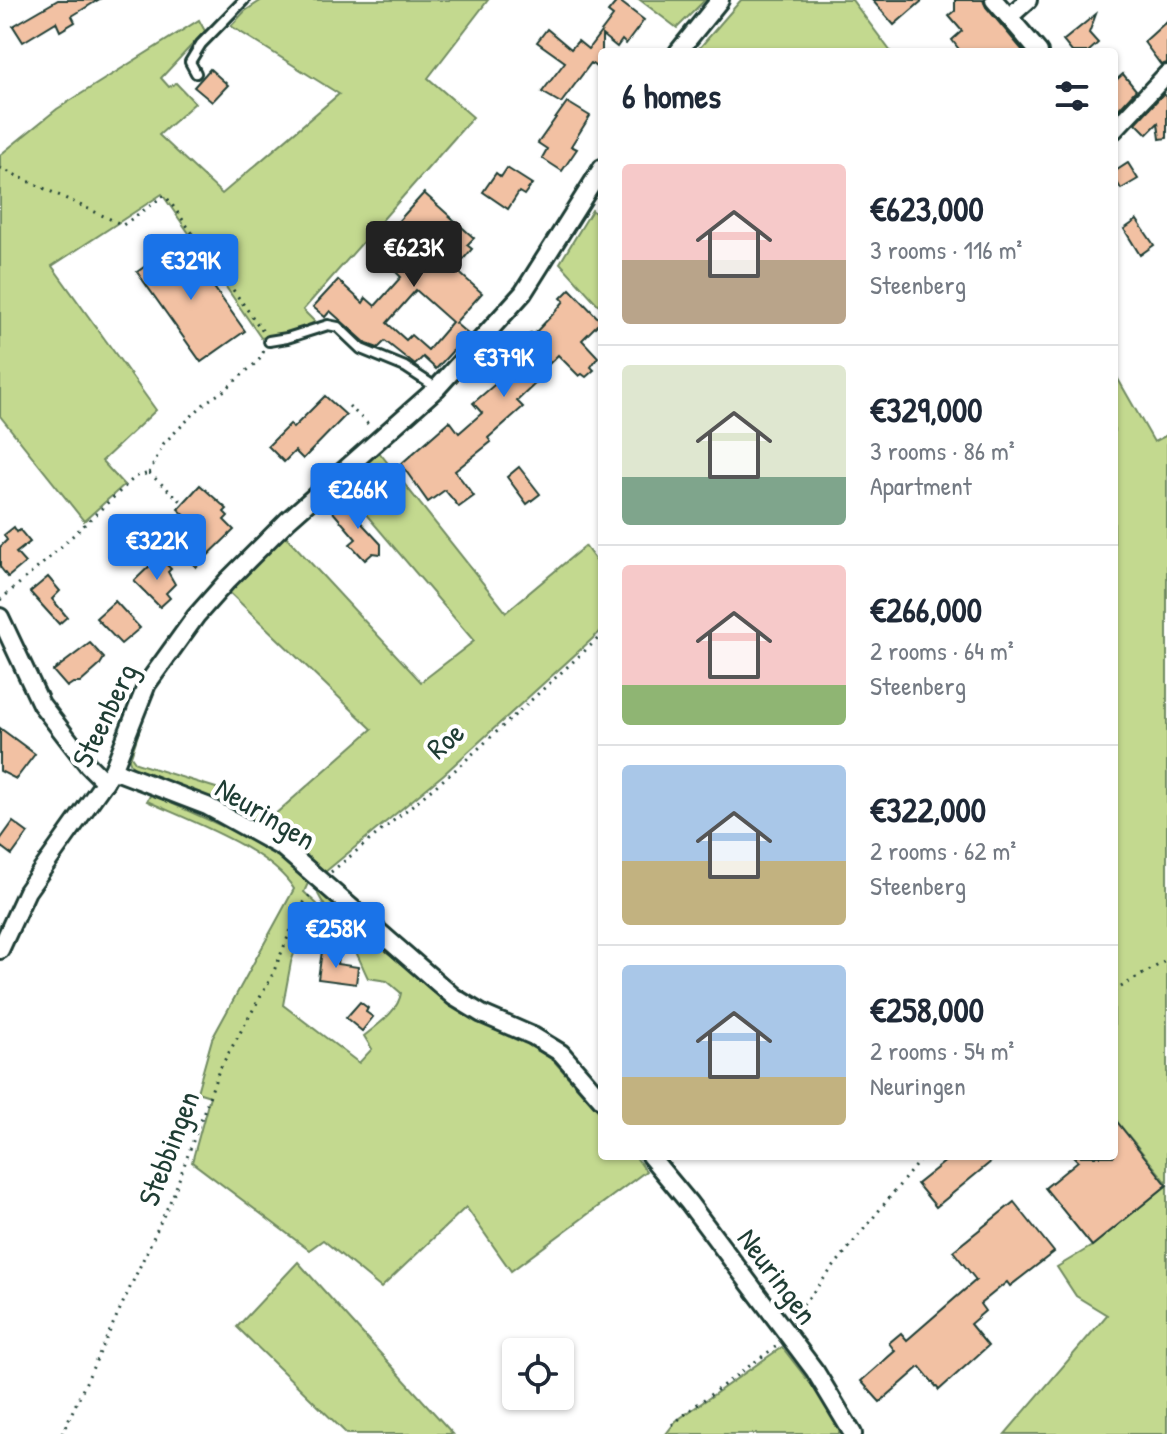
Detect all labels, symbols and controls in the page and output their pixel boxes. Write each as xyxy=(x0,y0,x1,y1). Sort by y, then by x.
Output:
text: 6 homes xyxy=(622,73,721,119)
icon: filters xyxy=(1050,74,1094,118)
text: €623,000 xyxy=(870,186,984,232)
icon: home xyxy=(686,196,782,292)
pin: €623K xyxy=(358,221,470,289)
text: €623K xyxy=(384,229,444,264)
text: 3 rooms · 116 m² xyxy=(870,232,1022,267)
pin: €329K xyxy=(135,234,247,302)
text: €329K xyxy=(161,242,221,277)
text: Steenberg xyxy=(870,267,966,302)
pin: €379K xyxy=(448,331,560,399)
text: €379K xyxy=(474,339,534,374)
text: €329,000 xyxy=(870,387,983,433)
icon: home xyxy=(686,397,782,493)
text: 3 rooms · 86 m² xyxy=(870,433,1015,468)
pin: €266K xyxy=(302,463,414,531)
text: Apartment xyxy=(870,468,972,503)
text: €266K xyxy=(328,471,388,506)
pin: €322K xyxy=(101,514,213,582)
text: €322K xyxy=(126,522,188,557)
text: €266,000 xyxy=(870,587,982,633)
icon: home xyxy=(686,597,782,693)
text: 2 rooms · 64 m² xyxy=(870,633,1014,668)
street label: Steenberg xyxy=(62,656,146,774)
text: Steenberg xyxy=(870,668,966,703)
street label: Roe xyxy=(418,713,472,767)
street label: Neuringen xyxy=(208,767,324,859)
text: €322,000 xyxy=(870,787,986,833)
icon: home xyxy=(686,797,782,893)
text: 2 rooms · 62 m² xyxy=(870,833,1016,868)
text: Steenberg xyxy=(870,868,966,903)
pin: €258K xyxy=(280,902,392,970)
text: €258K xyxy=(306,910,366,945)
text: €258,000 xyxy=(870,987,984,1033)
icon: home xyxy=(686,997,782,1093)
text: 2 rooms · 54 m² xyxy=(870,1033,1014,1068)
text: Neuringen xyxy=(870,1068,966,1103)
street label: Stebbingen xyxy=(128,1085,208,1211)
street label: Neuringen xyxy=(729,1220,827,1332)
map controls xyxy=(502,1338,574,1410)
button: locate xyxy=(502,1338,574,1410)

